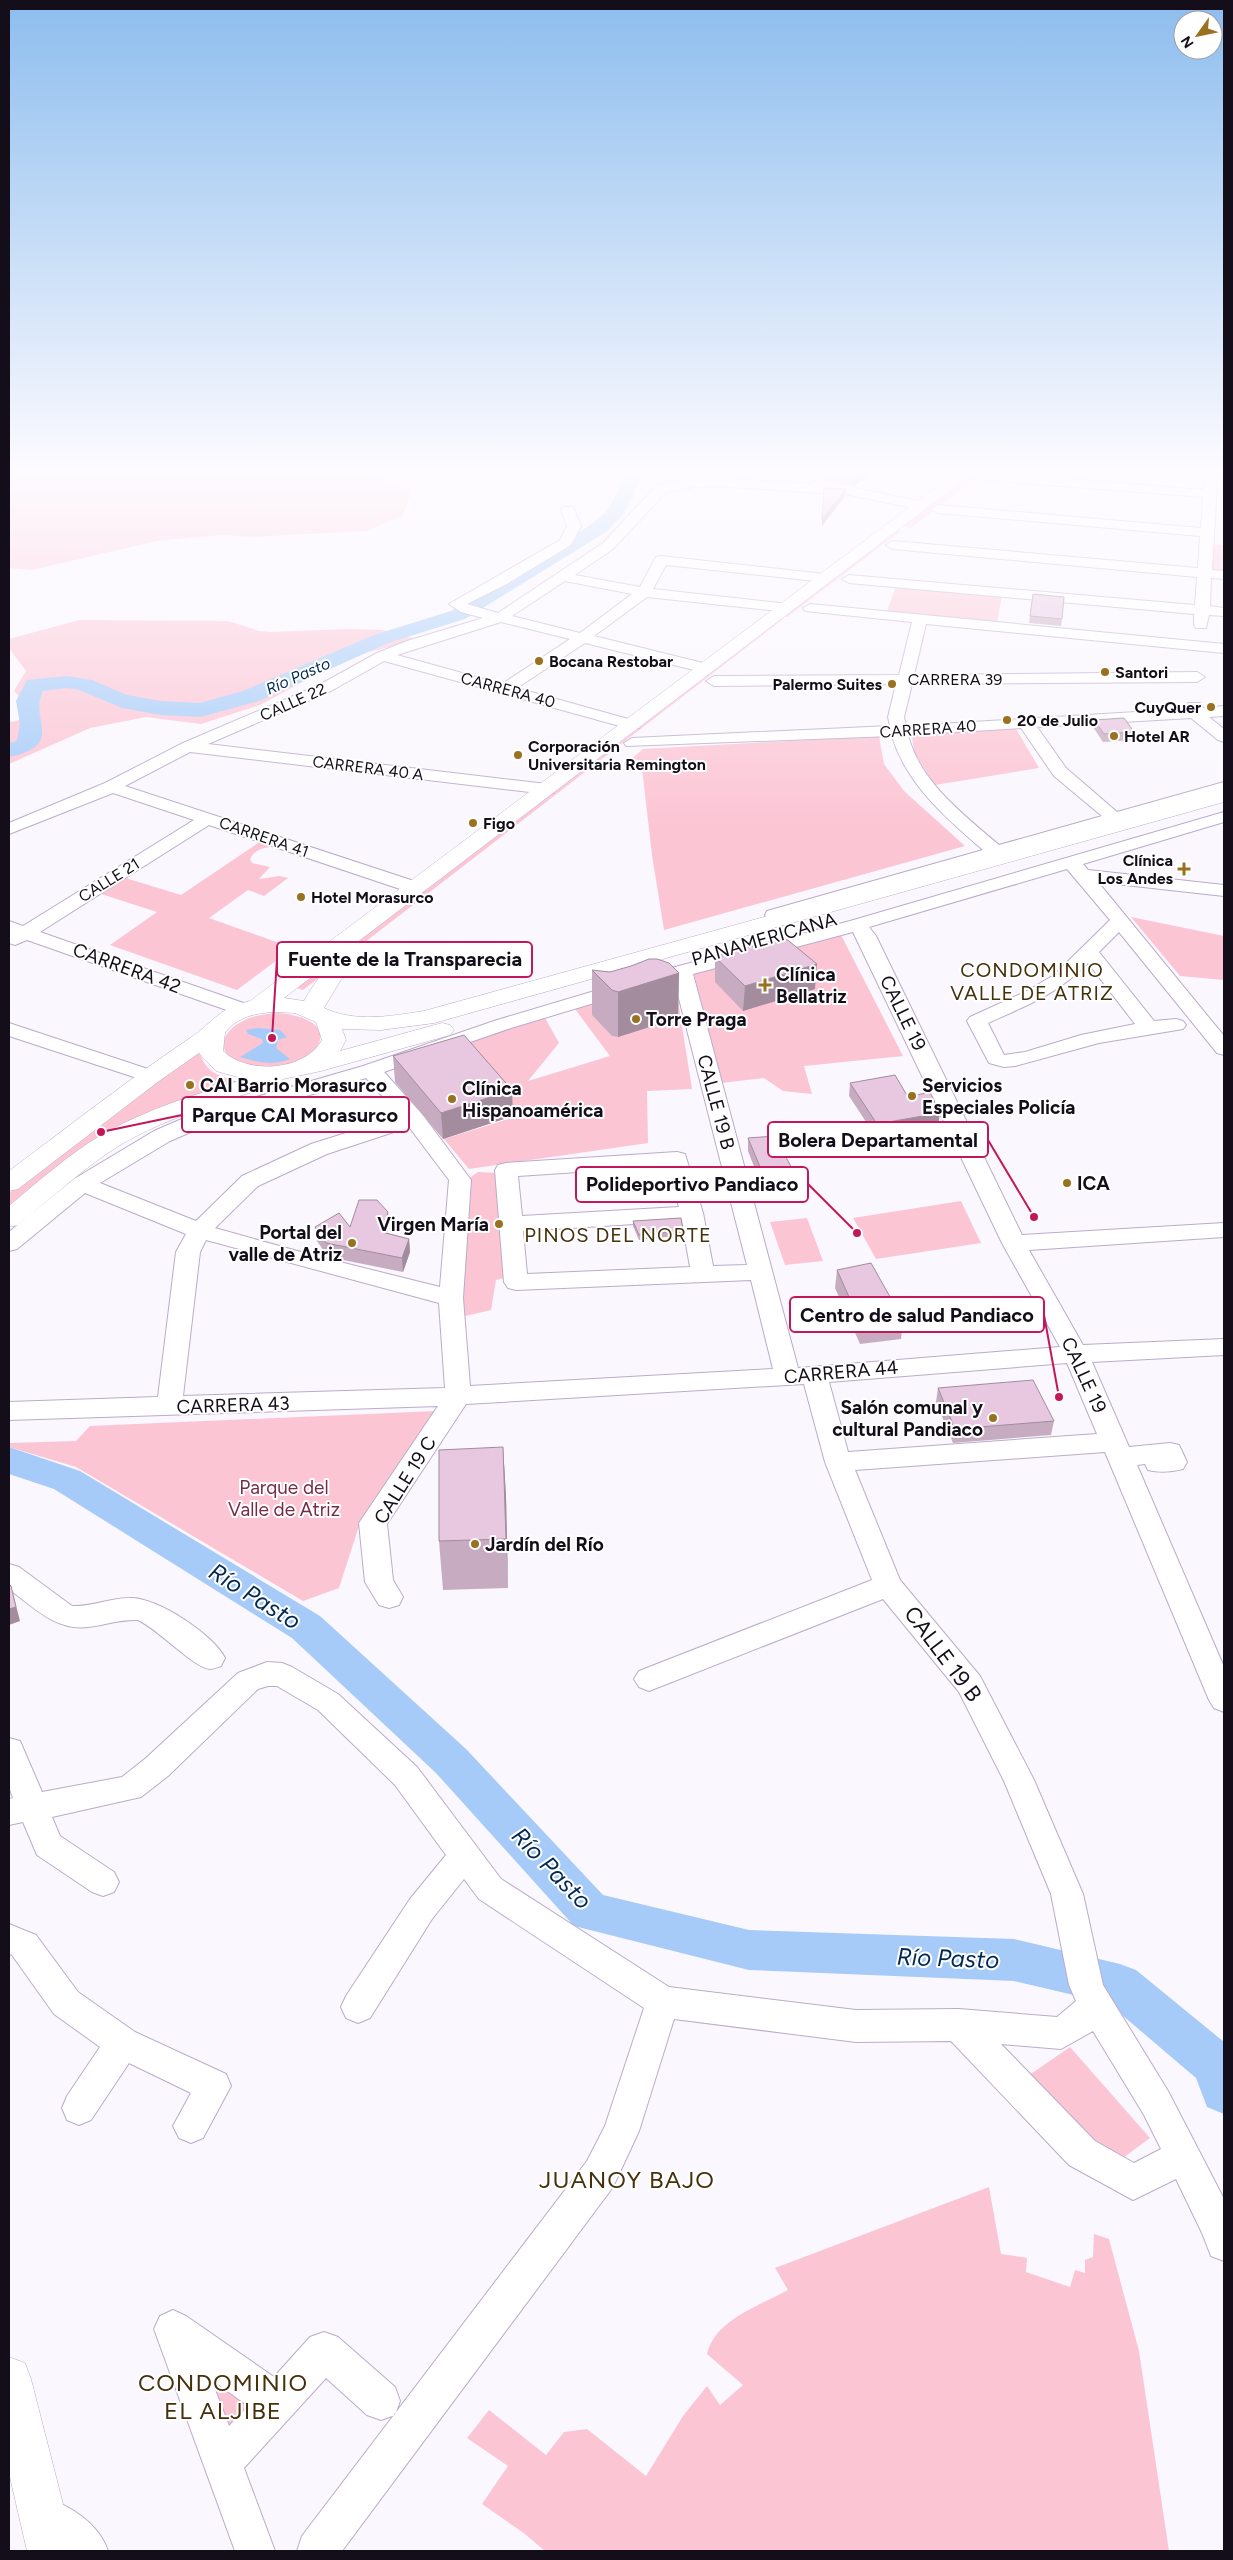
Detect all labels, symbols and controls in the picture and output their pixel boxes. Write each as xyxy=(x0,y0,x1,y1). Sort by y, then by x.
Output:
north arrow xyxy=(1173,10,1223,60)
text: N xyxy=(1177,33,1198,51)
place label: Bocana Restobar xyxy=(549,652,673,671)
water label: Río Pasto xyxy=(263,653,333,699)
marker: Bocana Restobar xyxy=(533,655,545,667)
place label: Santori xyxy=(1115,663,1168,682)
marker: Santori xyxy=(1099,666,1111,678)
street label: CARRERA 40 xyxy=(459,668,557,712)
street label: CARRERA 39 xyxy=(908,670,1002,689)
place label: Palermo Suites xyxy=(772,675,883,694)
marker: Palermo Suites xyxy=(886,678,898,690)
street label: CALLE 22 xyxy=(257,679,329,725)
place label: CuyQuer xyxy=(1134,698,1201,717)
marker: CuyQuer xyxy=(1205,701,1217,713)
place label: 20 de Julio xyxy=(1017,711,1098,730)
marker: 20 de Julio xyxy=(1001,714,1013,726)
street label: CARRERA 40 xyxy=(879,716,977,742)
place label: Hotel AR xyxy=(1124,727,1190,746)
marker: Hotel AR xyxy=(1108,730,1120,742)
place label: Corporación Universitaria Remington xyxy=(528,737,706,774)
marker: Corporación Universitaria Remington xyxy=(512,749,524,761)
street label: CARRERA 40 A xyxy=(311,752,425,784)
street label: CARRERA 41 xyxy=(217,813,311,861)
place label: Figo xyxy=(483,814,515,833)
marker: Figo xyxy=(467,817,479,829)
place label: Clínica Los Andes xyxy=(1097,851,1174,888)
street label: CALLE 21 xyxy=(75,854,143,906)
marker: Clínica Los Andes xyxy=(1177,862,1191,876)
place label: Hotel Morasurco xyxy=(311,888,433,907)
marker: Hotel Morasurco xyxy=(295,891,307,903)
street label: PANAMERICANA xyxy=(689,907,839,971)
street label: CARRERA 42 xyxy=(70,938,184,998)
callout: Fuente de la Transparecia xyxy=(277,942,532,977)
text: Fuente de la Transparecia xyxy=(288,947,522,971)
district label: CONDOMINIO VALLE DE ATRIZ xyxy=(950,958,1114,1005)
place label: Clínica Bellatriz xyxy=(776,963,847,1008)
street label: CALLE 19 xyxy=(875,972,931,1054)
marker: Clínica Bellatriz xyxy=(758,978,772,992)
place label: Torre Praga xyxy=(646,1008,747,1031)
marker: Torre Praga xyxy=(630,1013,642,1025)
street label: CALLE 19 B xyxy=(692,1052,740,1152)
place label: CAI Barrio Morasurco xyxy=(200,1074,387,1097)
place label: Servicios Especiales Policía xyxy=(922,1074,1075,1119)
place label: Clínica Hispanoamérica xyxy=(462,1077,603,1122)
marker: CAI Barrio Morasurco xyxy=(184,1079,196,1091)
marker: Servicios Especiales Policía xyxy=(906,1090,918,1102)
marker: Clínica Hispanoamérica xyxy=(446,1093,458,1105)
callout: Parque CAI Morasurco xyxy=(182,1097,409,1132)
text: Parque CAI Morasurco xyxy=(192,1103,399,1127)
callout: Bolera Departamental xyxy=(768,1122,988,1157)
text: Bolera Departamental xyxy=(778,1128,978,1152)
callout: Polideportivo Pandiaco xyxy=(576,1167,808,1202)
text: Polideportivo Pandiaco xyxy=(586,1172,799,1196)
place label: ICA xyxy=(1077,1172,1110,1195)
marker: ICA xyxy=(1061,1177,1073,1189)
place label: Virgen María xyxy=(377,1213,489,1236)
marker: Virgen María xyxy=(493,1218,505,1230)
place label: Portal del valle de Atriz xyxy=(228,1221,342,1266)
district label: PINOS DEL NORTE xyxy=(524,1223,712,1247)
marker: Portal del valle de Atriz xyxy=(346,1237,358,1249)
callout: Centro de salud Pandiaco xyxy=(790,1297,1044,1332)
text: Centro de salud Pandiaco xyxy=(800,1303,1034,1327)
street label: CALLE 19 xyxy=(1056,1333,1112,1417)
street label: CARRERA 44 xyxy=(783,1356,899,1388)
street label: CARRERA 43 xyxy=(176,1392,290,1418)
place label: Salón comunal y cultural Pandiaco xyxy=(832,1396,983,1441)
marker: Salón comunal y cultural Pandiaco xyxy=(987,1412,999,1424)
street label: CALLE 19 C xyxy=(369,1432,441,1528)
park label: Parque del Valle de Atriz xyxy=(228,1476,340,1521)
place label: Jardín del Río xyxy=(485,1533,604,1556)
marker: Jardín del Río xyxy=(469,1538,481,1550)
water label: Río Pasto xyxy=(204,1556,306,1636)
street label: CALLE 19 B xyxy=(898,1601,988,1707)
water label: Río Pasto xyxy=(506,1821,598,1915)
water label: Río Pasto xyxy=(896,1942,1000,1974)
district label: JUANOY BAJO xyxy=(539,2165,715,2194)
district label: CONDOMINIO EL ALJIBE xyxy=(138,2368,308,2425)

